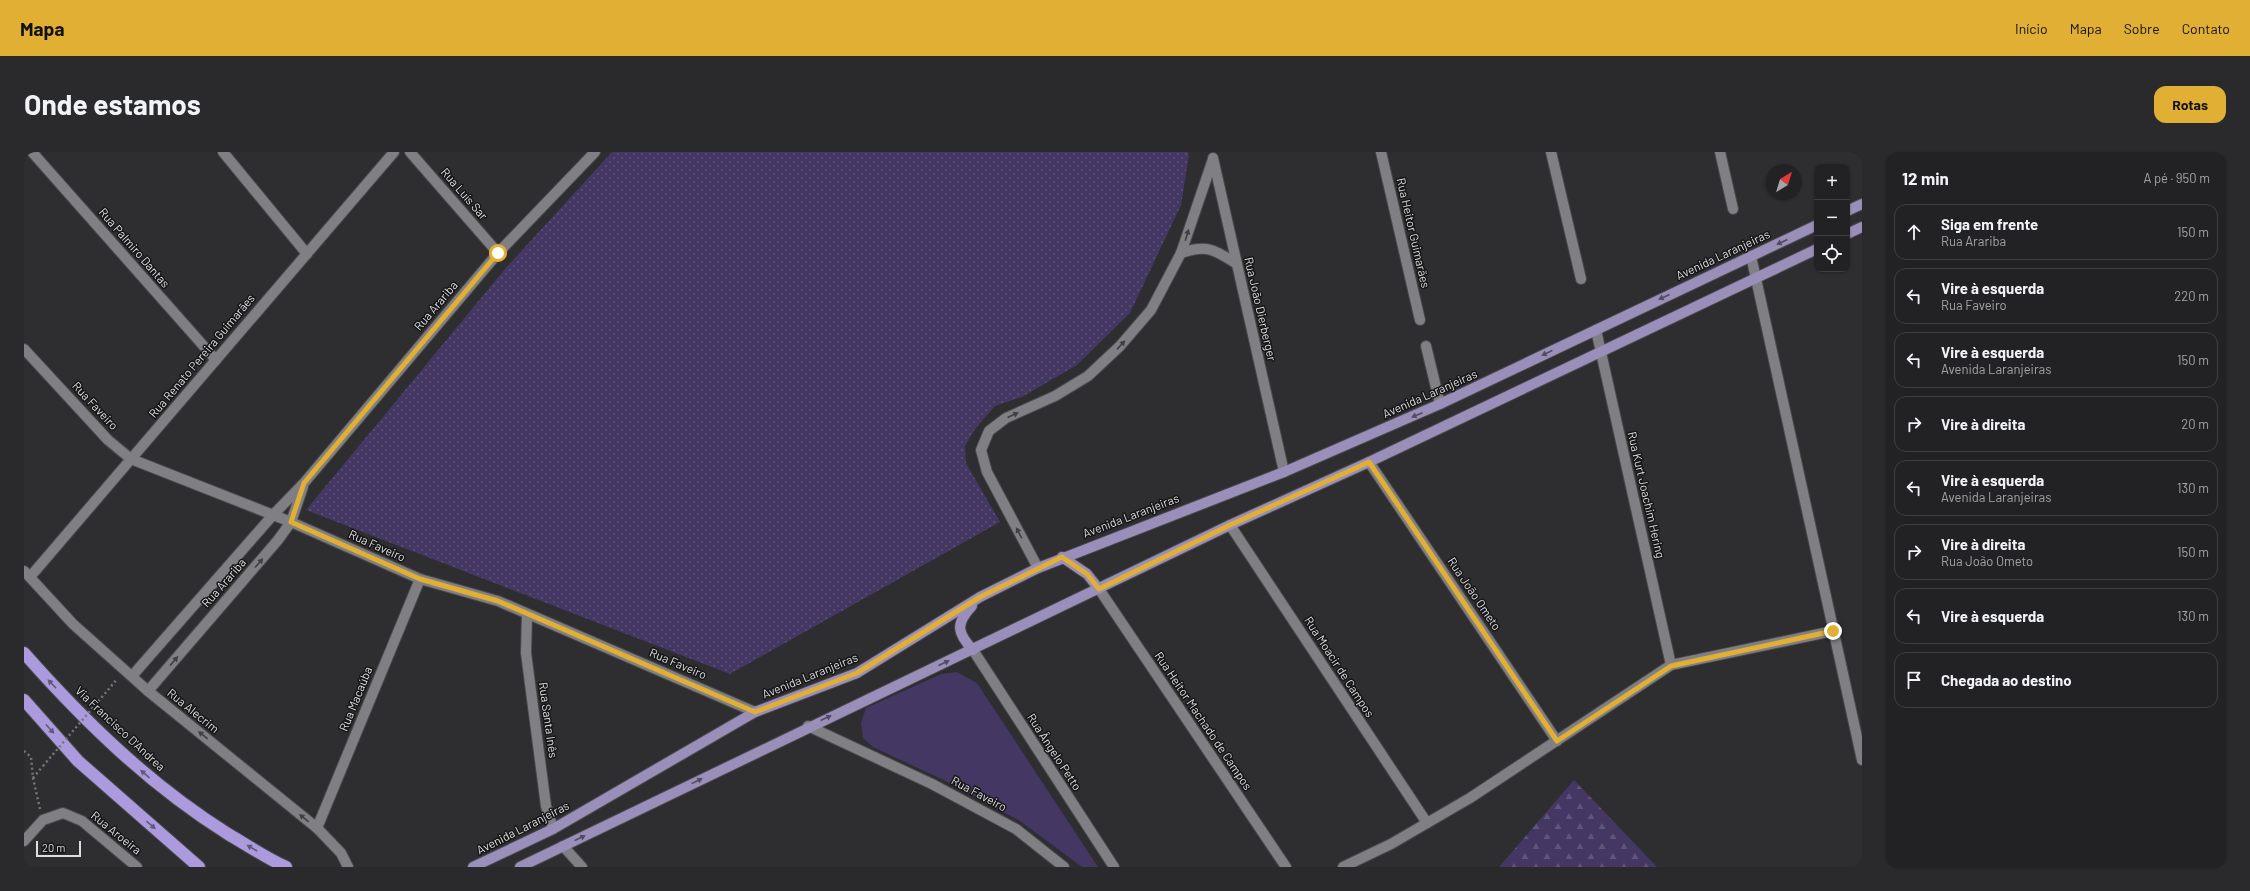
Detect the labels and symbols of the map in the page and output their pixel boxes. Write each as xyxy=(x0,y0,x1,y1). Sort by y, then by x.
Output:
north arrow xyxy=(1766,164,1802,200)
street label: Rua Luís Sar xyxy=(439,165,491,222)
street label: Rua Heitor Guimarães xyxy=(1395,176,1433,289)
street label: Rua Palmiro Dantas xyxy=(96,205,173,290)
street label: Avenida Laranjeiras xyxy=(1673,226,1772,282)
one-way arrow xyxy=(1184,228,1190,240)
one-way arrow xyxy=(1776,239,1787,245)
route start xyxy=(489,244,507,262)
street label: Rua João Dierberger xyxy=(1242,255,1280,363)
street label: Rua Arariba xyxy=(411,278,460,333)
street label: Rua Renato Pereira Guimarães xyxy=(145,291,257,420)
one-way arrow xyxy=(1658,294,1670,300)
one-way arrow xyxy=(1116,340,1125,350)
one-way arrow xyxy=(1541,350,1553,356)
street label: Avenida Laranjeiras xyxy=(1380,366,1479,420)
street label: Rua Faveiro xyxy=(70,378,122,432)
one-way arrow xyxy=(1007,412,1018,418)
one-way arrow xyxy=(1410,412,1422,418)
street label: Rua Kurt Joachim Hering xyxy=(1626,430,1668,560)
street label: Avenida Laranjeiras xyxy=(1081,490,1181,540)
street label: Rua Faveiro xyxy=(347,526,408,564)
one-way arrow xyxy=(1016,527,1023,539)
street label: Rua João Ometo xyxy=(1445,554,1504,633)
street label: Rua Arariba xyxy=(198,555,248,610)
one-way arrow xyxy=(254,557,263,568)
street label: Rua Moacir de Campos xyxy=(1302,614,1378,720)
route end xyxy=(1824,622,1842,640)
street label: Rua Faveiro xyxy=(648,645,709,681)
street label: Avenida Laranjeiras xyxy=(760,649,860,701)
street label: Rua Heitor Machado de Campos xyxy=(1152,649,1256,792)
one-way arrow xyxy=(169,656,178,666)
one-way arrow xyxy=(939,660,950,666)
street label: Rua Macaúba xyxy=(336,664,374,733)
one-way arrow xyxy=(47,679,57,689)
street label: Rua Santa Inês xyxy=(537,681,561,759)
street label: Via Francisco D'Andrea xyxy=(73,683,168,774)
street label: Rua Alecrim xyxy=(165,685,222,735)
street label: Rua Ângelo Petto xyxy=(1025,710,1085,793)
one-way arrow xyxy=(821,715,832,721)
one-way arrow xyxy=(45,724,55,734)
one-way arrow xyxy=(198,731,209,740)
one-way arrow xyxy=(140,770,151,779)
street label: Rua Faveiro xyxy=(949,773,1010,814)
one-way arrow xyxy=(691,778,703,784)
street label: Avenida Laranjeiras xyxy=(474,798,571,856)
street label: Rua Aroeira xyxy=(89,808,144,857)
one-way arrow xyxy=(298,813,309,822)
one-way arrow xyxy=(146,821,156,830)
one-way arrow xyxy=(574,835,586,841)
scale bar xyxy=(36,839,81,858)
one-way arrow xyxy=(246,845,258,852)

